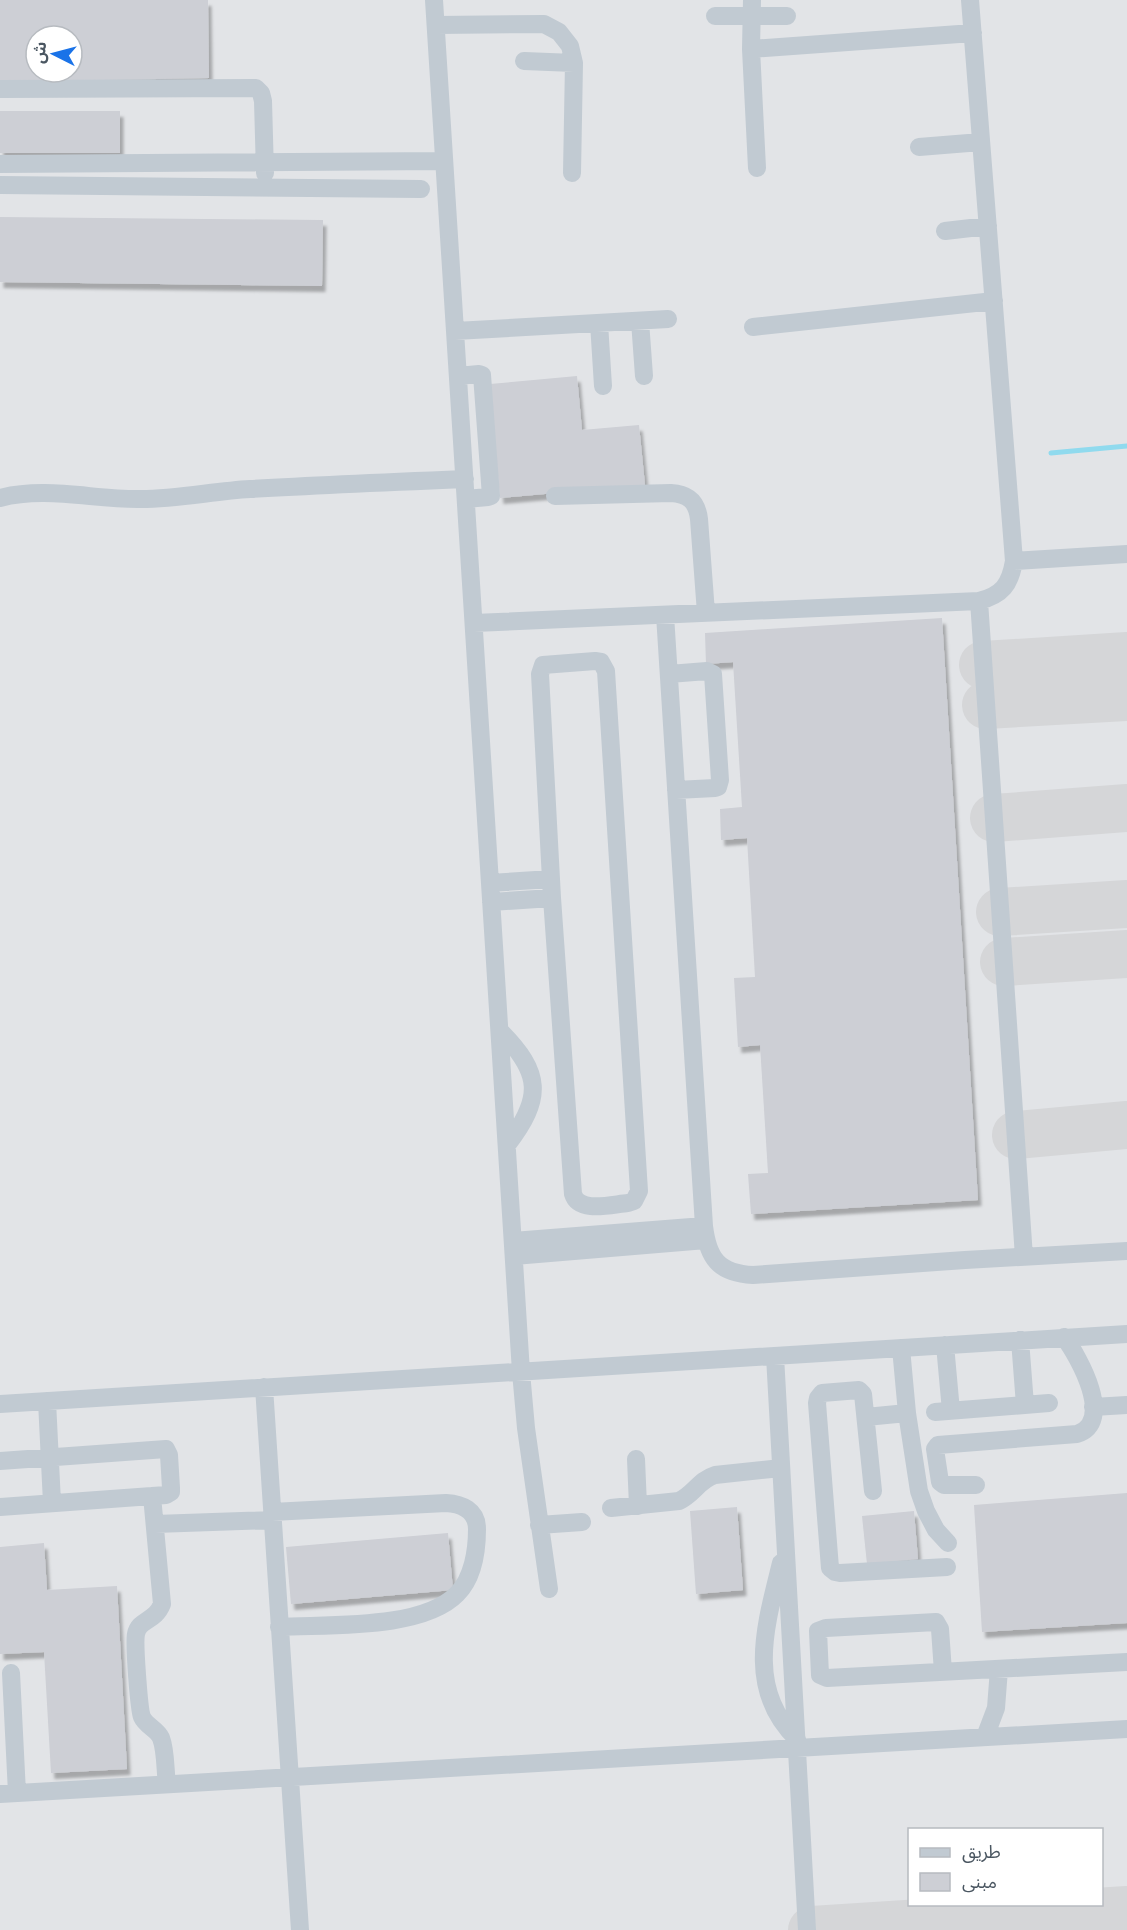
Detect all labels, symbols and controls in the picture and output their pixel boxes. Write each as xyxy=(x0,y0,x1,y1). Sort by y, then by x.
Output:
north arrow xyxy=(24,24,84,84)
text: ش xyxy=(27,40,52,65)
legend xyxy=(908,1828,1103,1906)
text: طريق xyxy=(962,1839,1001,1865)
text: مبنى xyxy=(962,1869,997,1895)

